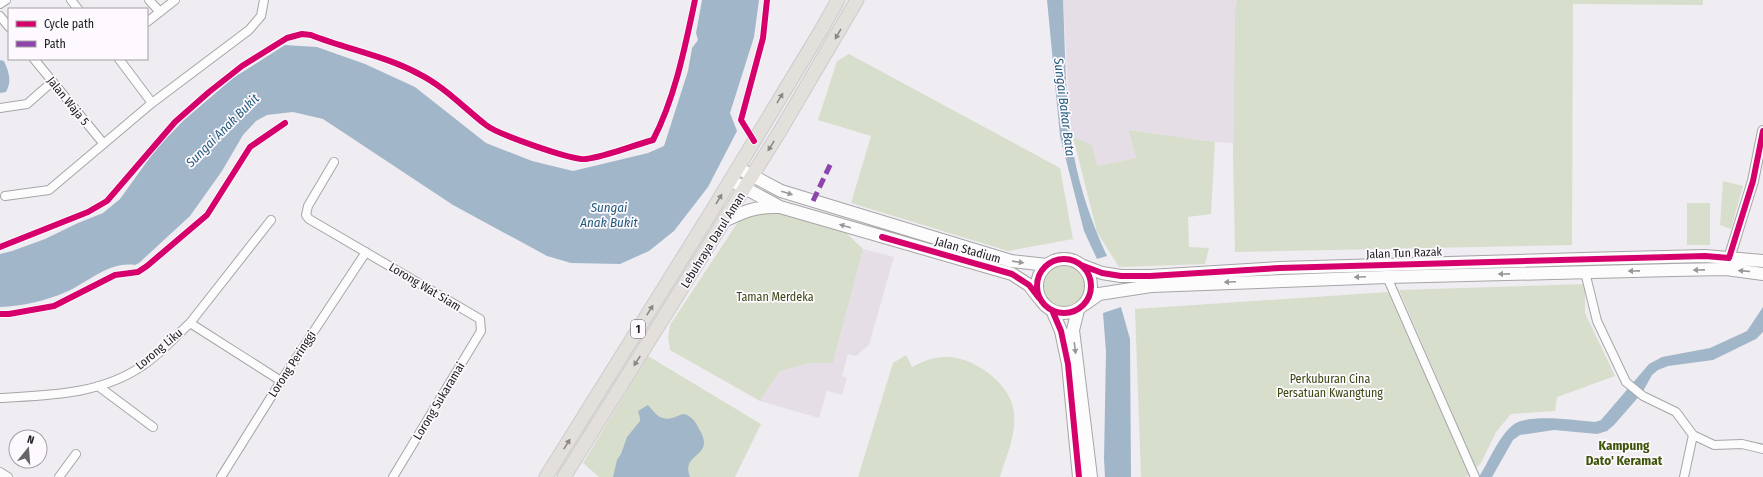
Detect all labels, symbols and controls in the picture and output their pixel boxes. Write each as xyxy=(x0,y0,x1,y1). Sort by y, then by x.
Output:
legend xyxy=(8,8,148,60)
text: Cycle path xyxy=(44,17,94,31)
one-way arrow xyxy=(834,28,841,40)
text: Path xyxy=(44,37,66,51)
water label: Sungai Bakar Bata xyxy=(1051,56,1078,157)
street label: Jalan Waja 5 xyxy=(44,74,92,129)
water label: Sungai Anak Bukit xyxy=(182,90,263,171)
one-way arrow xyxy=(776,93,784,103)
one-way arrow xyxy=(767,141,775,151)
street label: Lebuhraya Darul Aman xyxy=(678,190,748,290)
one-way arrow xyxy=(782,190,794,196)
one-way arrow xyxy=(715,194,723,204)
water label: Sungai Anak Bukit xyxy=(579,200,639,230)
one-way arrow xyxy=(838,223,850,229)
street label: Jalan Stadium xyxy=(933,234,1003,266)
street label: Jalan Tun Razak xyxy=(1366,245,1443,261)
one-way arrow xyxy=(1012,259,1024,265)
street label: Lorong Wat Siam xyxy=(386,260,464,314)
one-way arrow xyxy=(1692,267,1705,273)
one-way arrow xyxy=(1627,268,1640,274)
one-way arrow xyxy=(1738,268,1751,274)
one-way arrow xyxy=(1497,271,1510,277)
one-way arrow xyxy=(1354,274,1366,281)
one-way arrow xyxy=(1223,279,1236,285)
park label: Taman Merdeka xyxy=(736,290,814,304)
one-way arrow xyxy=(647,304,654,316)
road number: 1 xyxy=(631,320,645,338)
street label: Lorong Liku xyxy=(133,325,185,373)
street label: Lorong Peringgi xyxy=(265,328,319,400)
one-way arrow xyxy=(1072,342,1078,354)
one-way arrow xyxy=(633,356,641,366)
street label: Lorong Sukaramai xyxy=(410,360,468,442)
park label: Perkuburan Cina Persatuan Kwangtung xyxy=(1277,372,1383,400)
north arrow xyxy=(8,429,48,469)
text: N xyxy=(26,433,36,447)
district label: Kampung Dato' Keramat xyxy=(1586,438,1663,468)
one-way arrow xyxy=(563,439,571,449)

